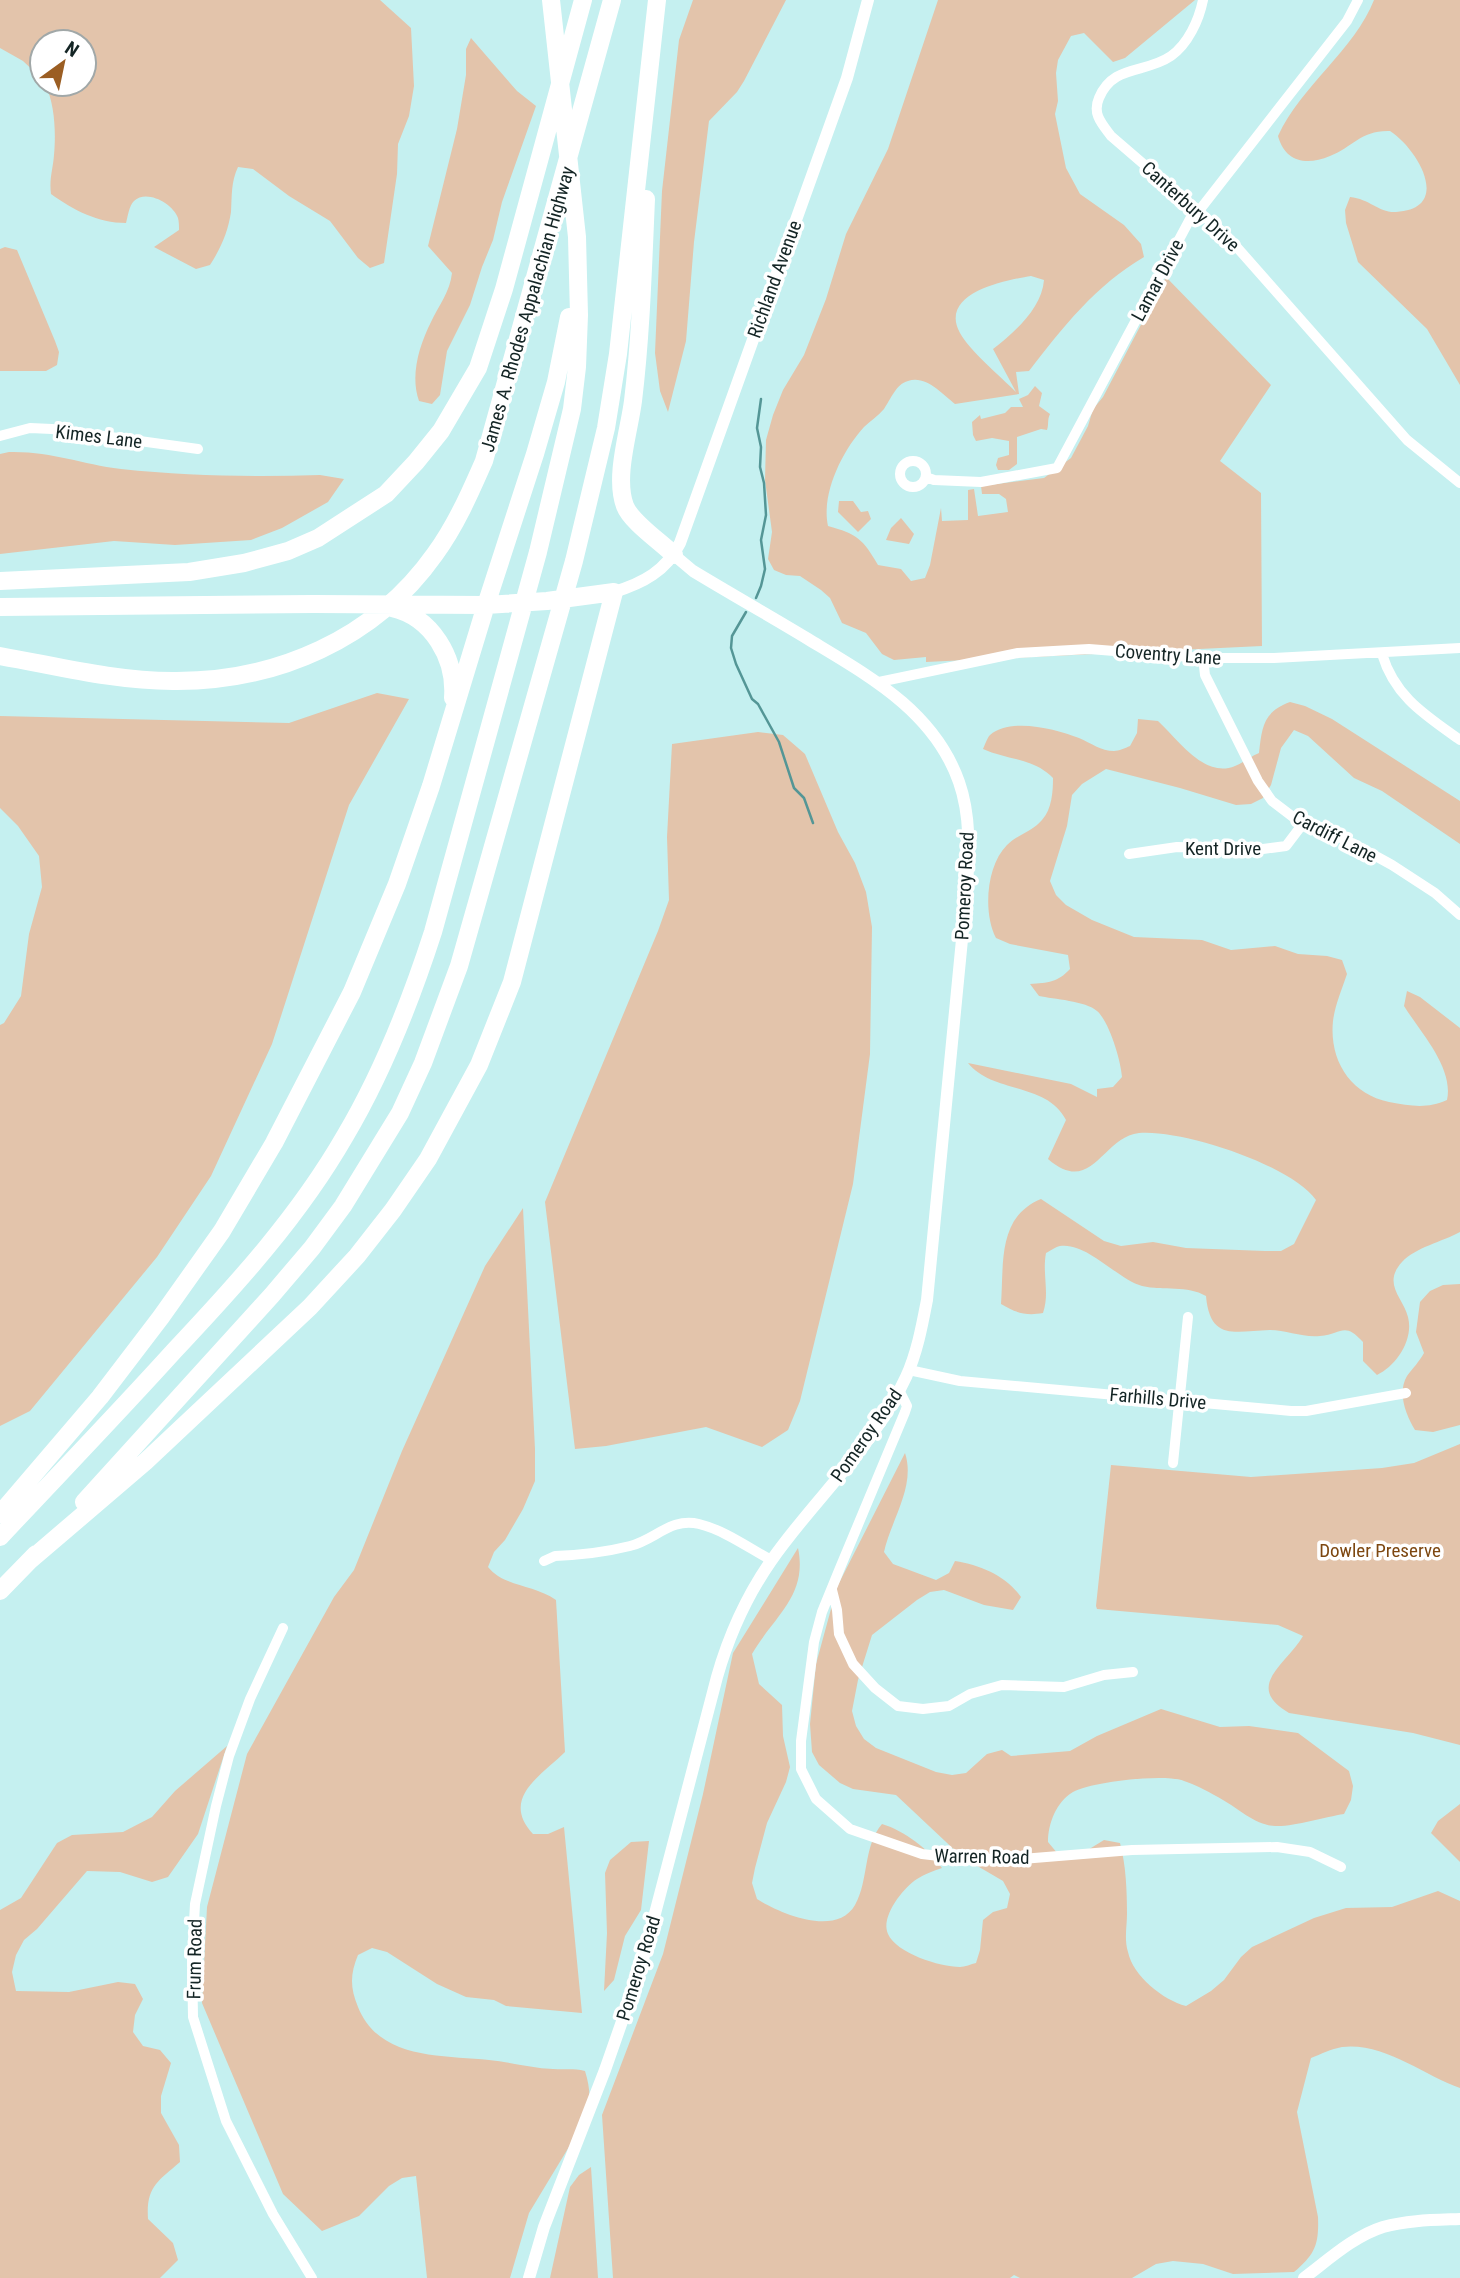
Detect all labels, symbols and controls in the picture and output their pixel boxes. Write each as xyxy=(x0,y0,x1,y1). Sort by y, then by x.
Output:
north arrow xyxy=(28,28,98,98)
text: N xyxy=(61,36,83,62)
street label: Canterbury Drive xyxy=(1137,156,1245,256)
street label: James A. Rhodes Appalachian Highway xyxy=(476,164,579,455)
street label: Richland Avenue xyxy=(743,217,806,341)
street label: Lamar Drive xyxy=(1126,235,1189,325)
street label: Kimes Lane xyxy=(54,420,144,453)
street label: Coventry Lane xyxy=(1114,639,1222,670)
street label: Cardiff Lane xyxy=(1289,805,1381,868)
street label: Pomeroy Road xyxy=(950,831,979,941)
street label: Kent Drive xyxy=(1185,837,1261,860)
street label: Farhills Drive xyxy=(1109,1383,1207,1414)
street label: Pomeroy Road xyxy=(826,1384,907,1486)
park label: Dowler Preserve xyxy=(1319,1539,1441,1562)
street label: Warren Road xyxy=(934,1844,1030,1869)
street label: Pomeroy Road xyxy=(612,1913,665,2023)
street label: Frum Road xyxy=(182,1918,207,2000)

